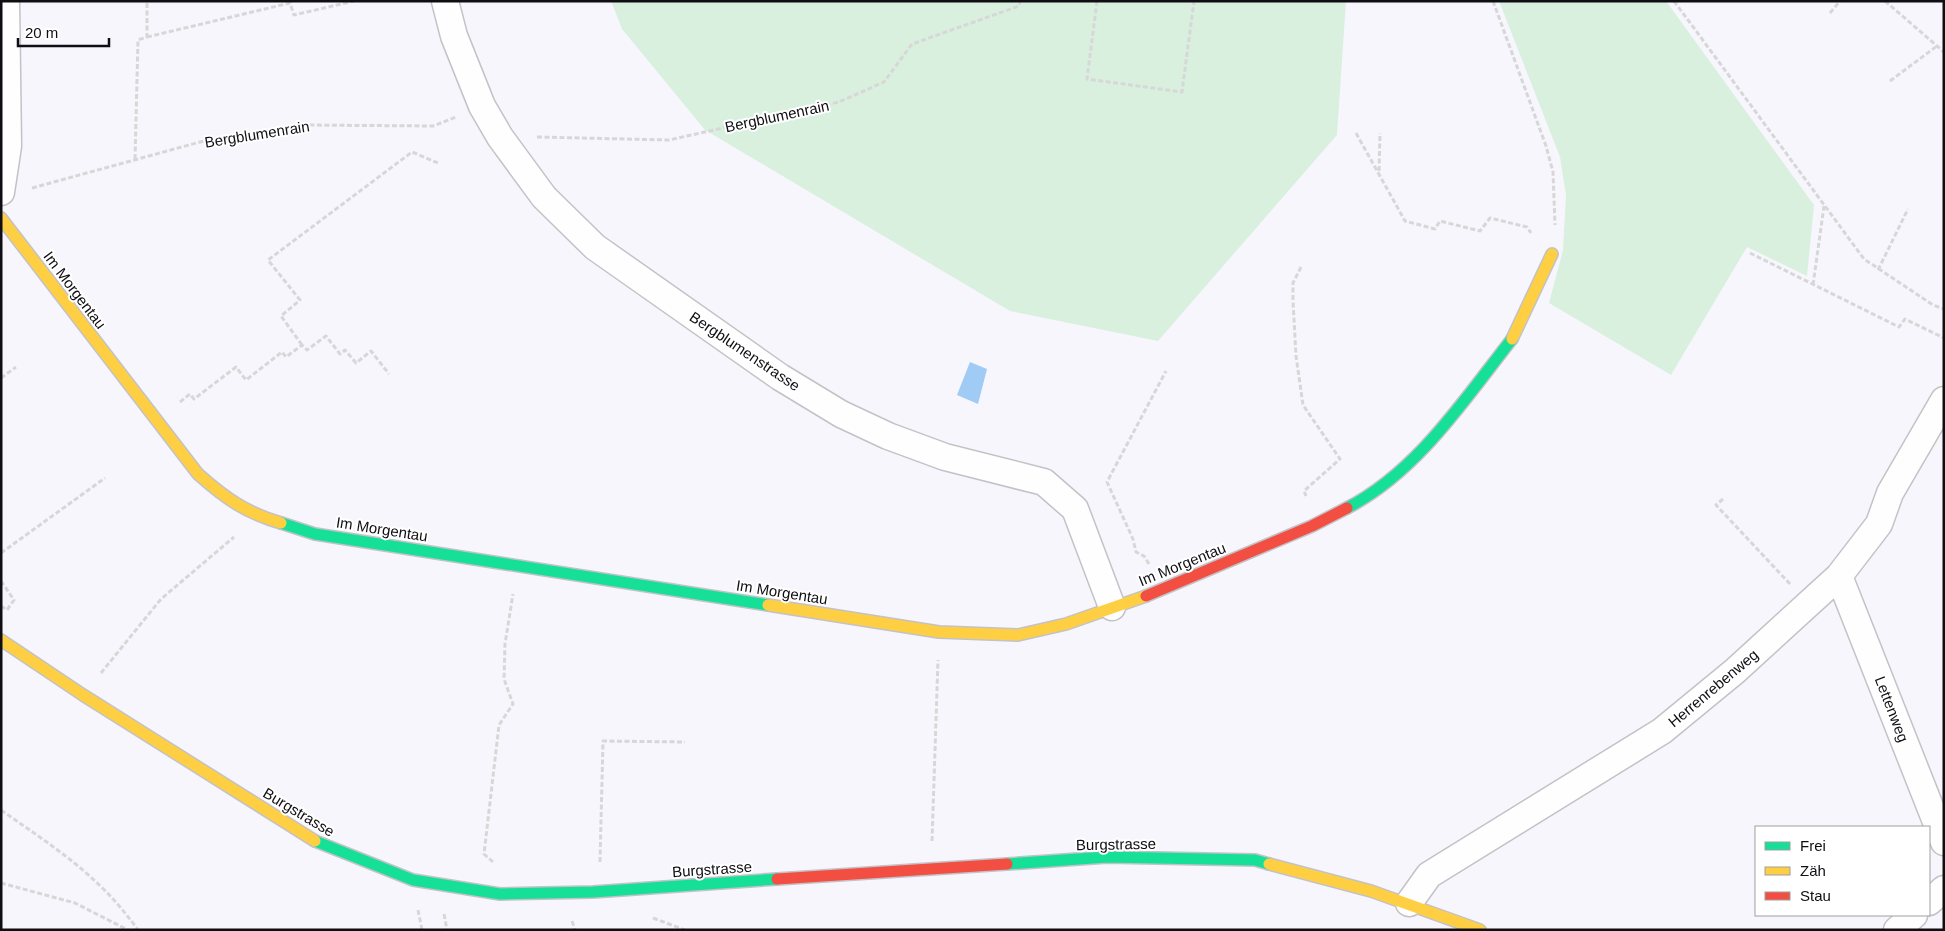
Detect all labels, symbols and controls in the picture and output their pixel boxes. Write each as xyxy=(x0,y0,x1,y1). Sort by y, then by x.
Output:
scale bar xyxy=(18,15,109,47)
text: 20 m xyxy=(25,24,58,41)
street label: Bergblumenrain xyxy=(723,97,831,135)
street label: Bergblumenrain xyxy=(203,117,311,151)
street label: Im Morgentau xyxy=(40,248,110,332)
street label: Bergblumenstrasse xyxy=(687,308,803,394)
street label: Im Morgentau xyxy=(335,513,429,545)
street label: Im Morgentau xyxy=(1136,539,1228,589)
street label: Im Morgentau xyxy=(735,576,829,608)
street label: Herrenrebenweg xyxy=(1665,646,1761,730)
street label: Lettenweg xyxy=(1872,674,1912,744)
street label: Burgstrasse xyxy=(260,784,338,840)
legend xyxy=(1755,826,1930,916)
street label: Burgstrasse xyxy=(1076,835,1156,853)
text: Frei xyxy=(1800,837,1826,854)
street label: Burgstrasse xyxy=(671,858,753,880)
text: Zäh xyxy=(1800,862,1826,879)
text: Stau xyxy=(1800,887,1831,904)

